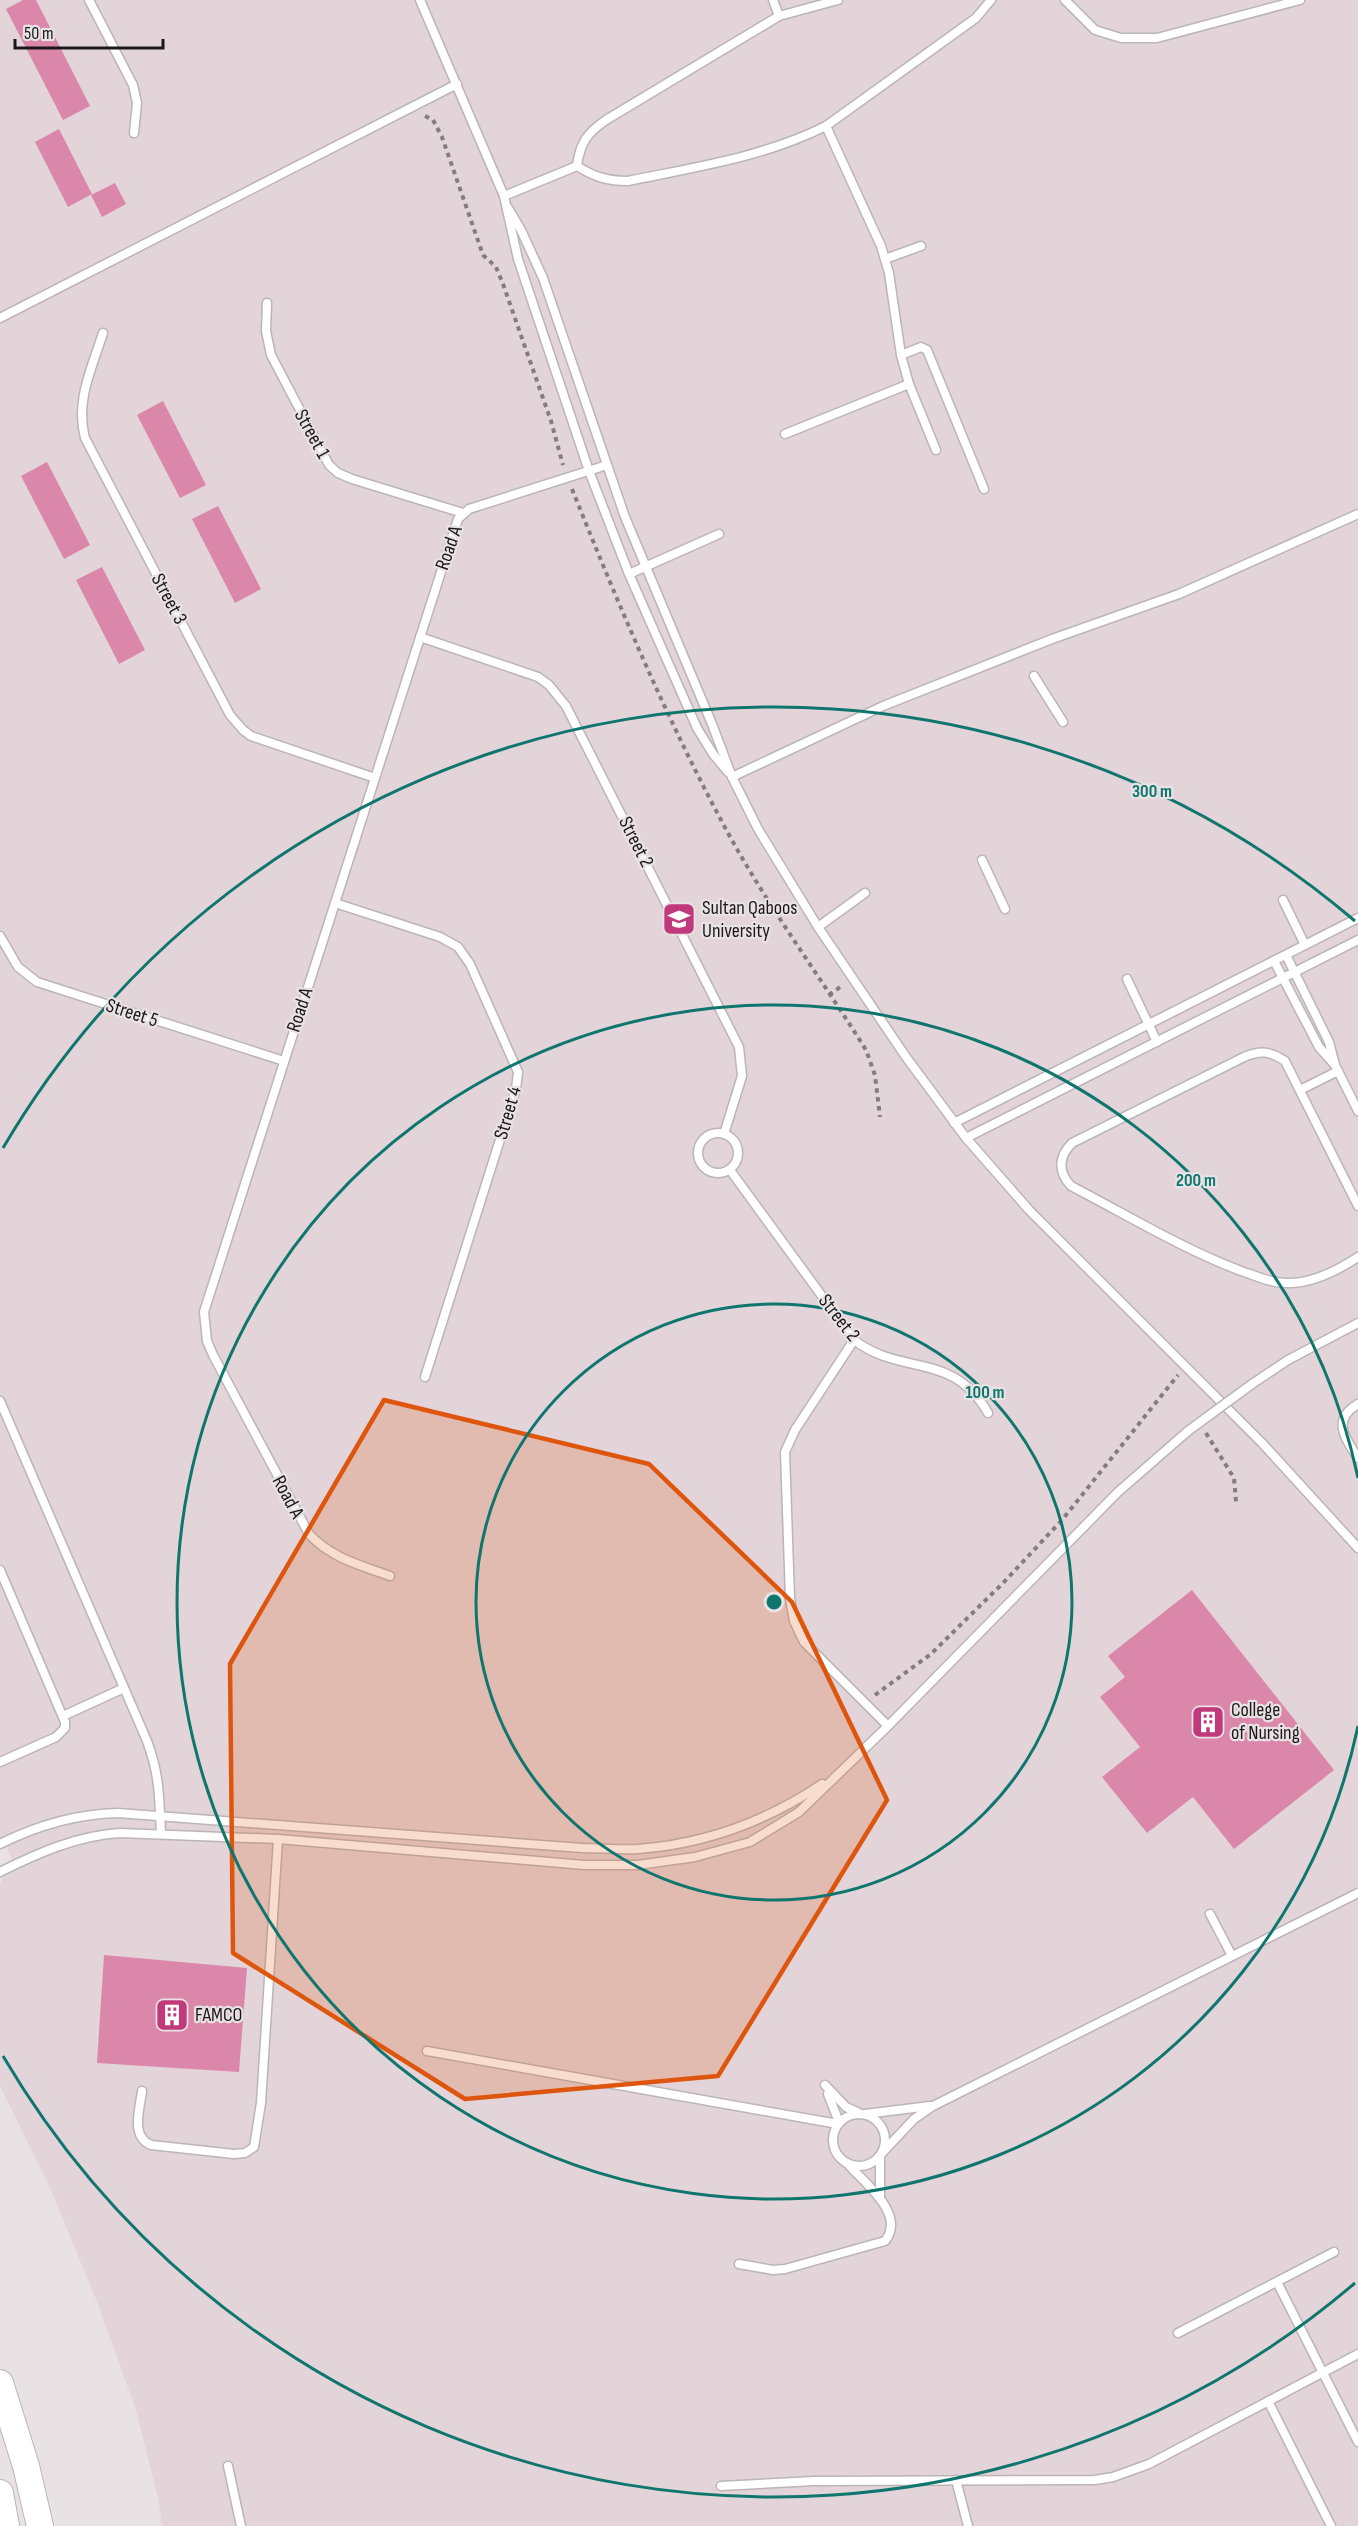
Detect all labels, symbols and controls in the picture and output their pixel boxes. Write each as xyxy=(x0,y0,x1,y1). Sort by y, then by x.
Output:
scale bar xyxy=(15,12,164,50)
text: 50 m xyxy=(24,23,54,44)
street label: Street 1 xyxy=(289,405,335,463)
street label: Road A xyxy=(430,522,468,573)
street label: Street 3 xyxy=(146,570,192,628)
text: 300 m xyxy=(1132,781,1172,802)
street label: Street 2 xyxy=(613,813,659,871)
place label: Sultan Qaboos University xyxy=(702,896,798,943)
school or university icon: Sultan Qaboos University xyxy=(661,901,697,937)
street label: Road A xyxy=(282,984,319,1035)
street label: Street 5 xyxy=(103,993,161,1033)
street label: Street 4 xyxy=(489,1084,527,1142)
text: 200 m xyxy=(1176,1170,1216,1191)
street label: Street 2 xyxy=(813,1289,865,1347)
text: 100 m xyxy=(966,1382,1005,1403)
street label: Road A xyxy=(267,1471,309,1523)
centre of rings xyxy=(764,1592,784,1612)
place label: College of Nursing xyxy=(1231,1698,1300,1745)
building icon: College of Nursing xyxy=(1190,1704,1226,1740)
building icon: FAMCO xyxy=(154,1997,190,2033)
place label: FAMCO xyxy=(195,2003,242,2027)

